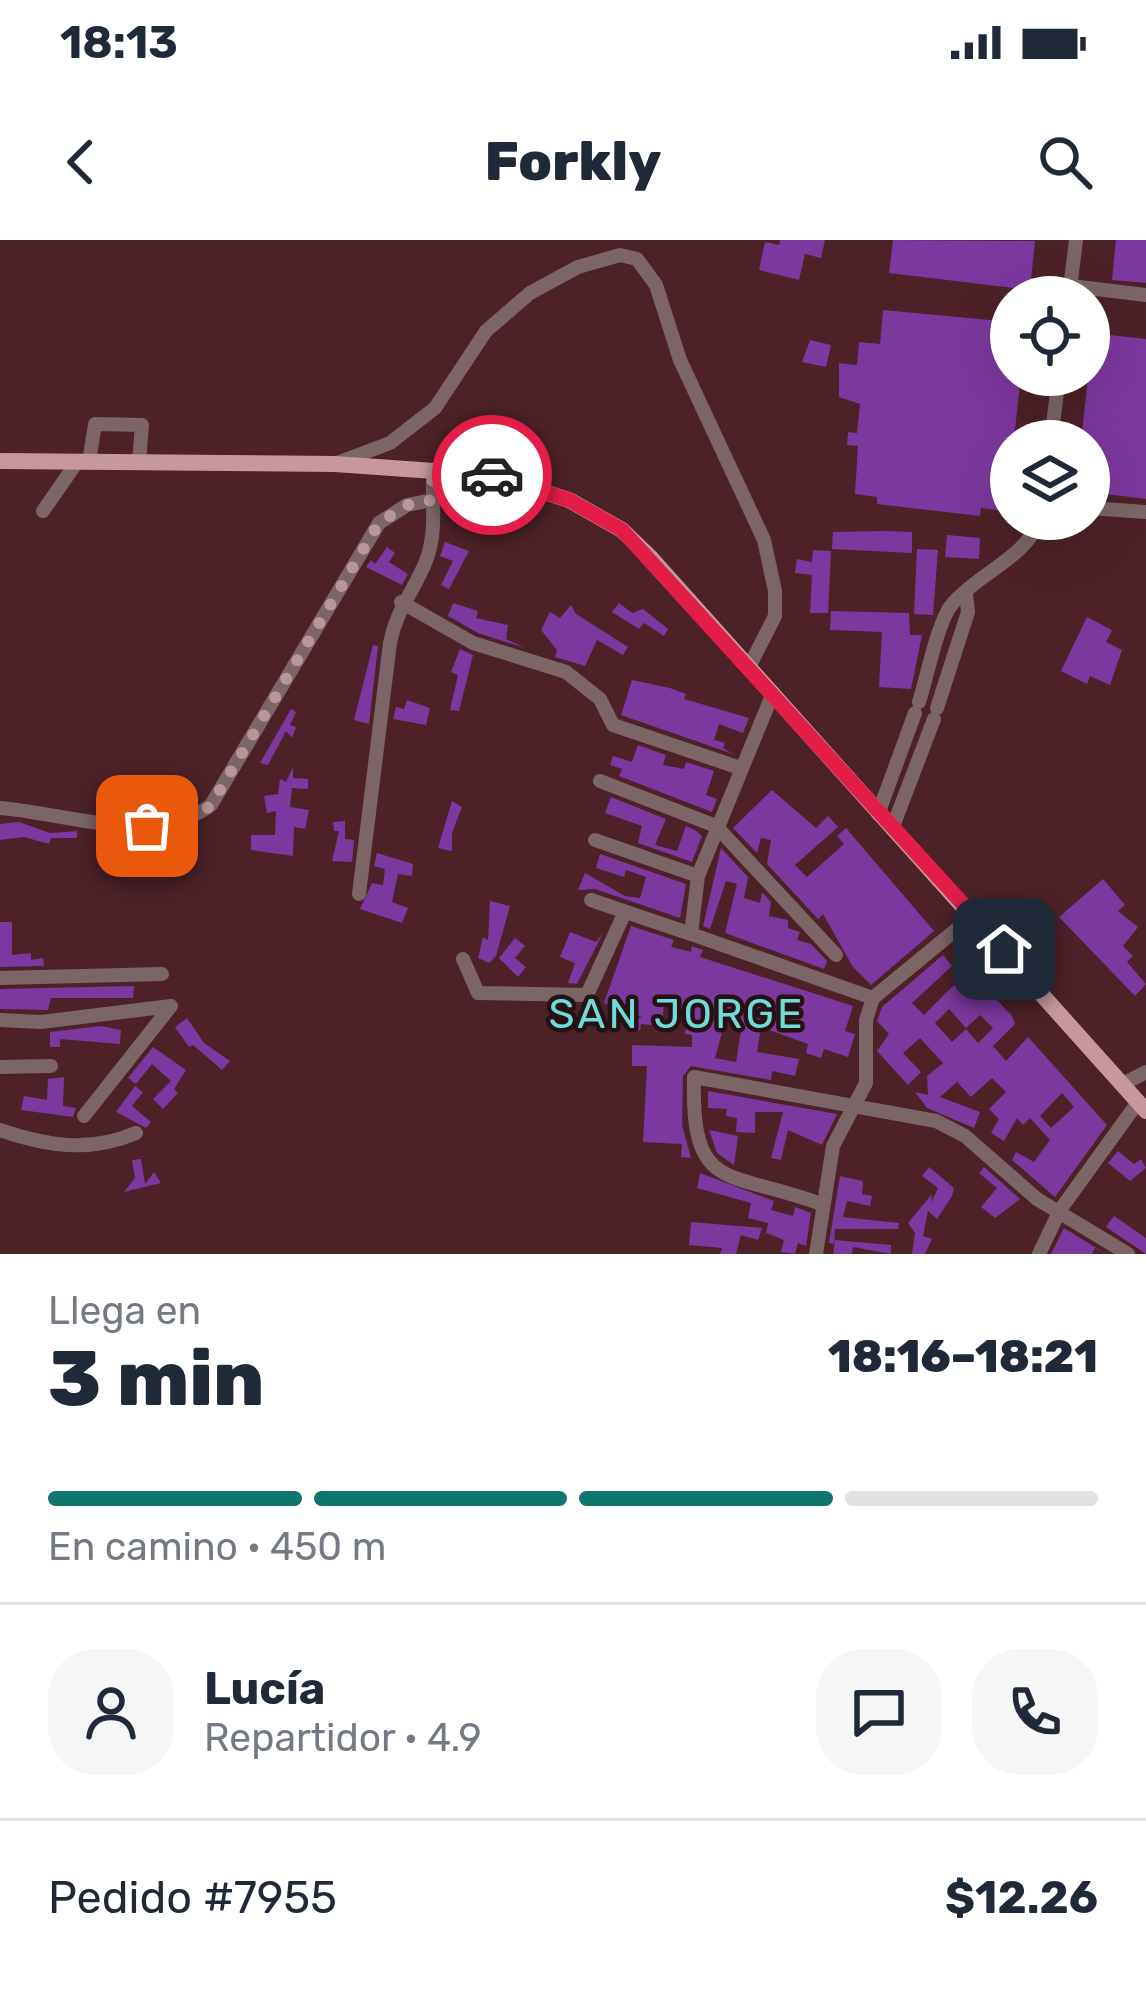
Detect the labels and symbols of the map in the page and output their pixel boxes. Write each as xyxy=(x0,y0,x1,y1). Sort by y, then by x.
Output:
courier xyxy=(432,415,552,535)
pin xyxy=(96,775,198,877)
pin xyxy=(953,898,1055,1000)
district label: SAN JORGE xyxy=(549,989,805,1039)

